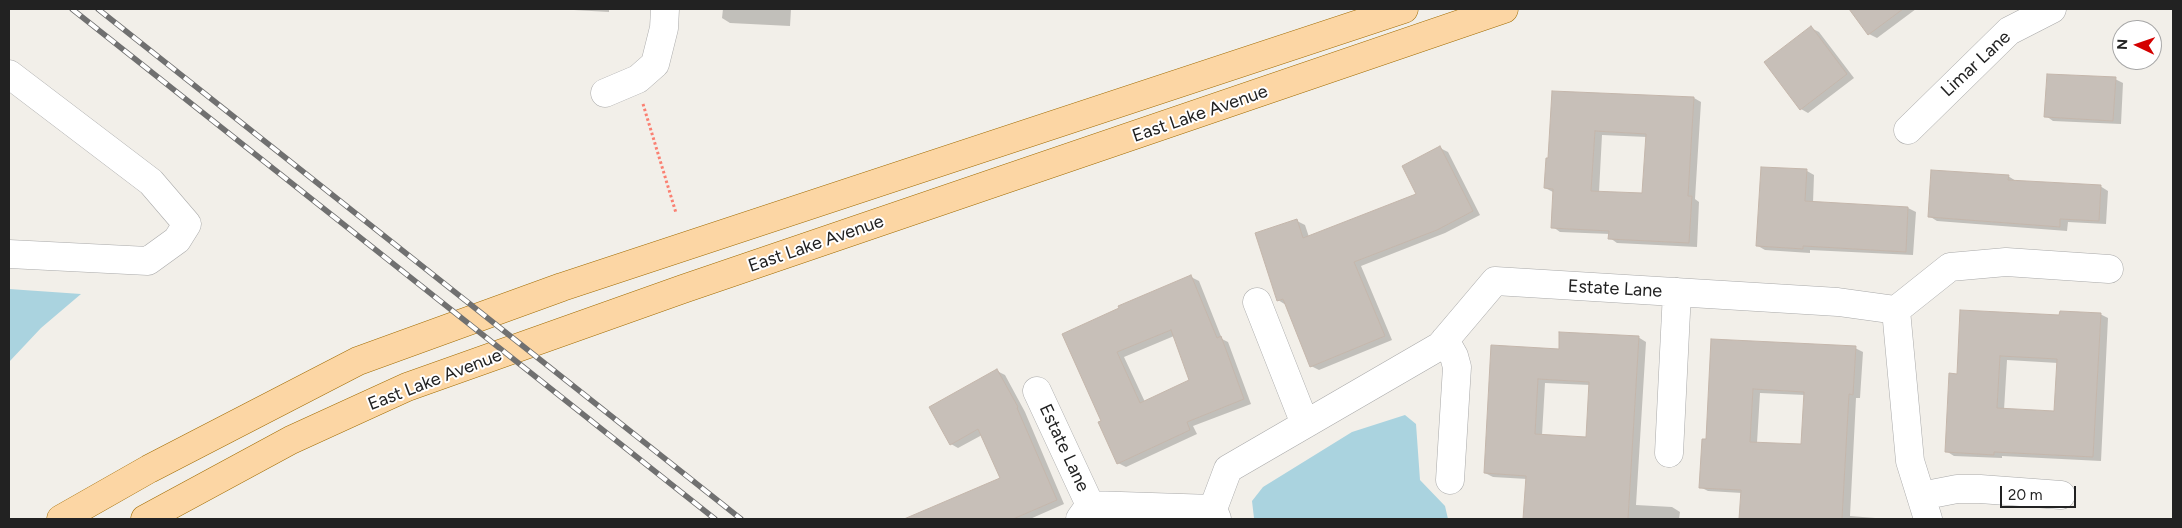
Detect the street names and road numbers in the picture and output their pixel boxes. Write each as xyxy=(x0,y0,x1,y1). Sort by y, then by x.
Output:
street label: Limar Lane xyxy=(1937,26,2015,102)
street label: East Lake Avenue xyxy=(1129,81,1271,147)
street label: East Lake Avenue xyxy=(745,211,887,277)
street label: Estate Lane xyxy=(1567,276,1663,302)
street label: East Lake Avenue xyxy=(365,345,505,415)
street label: Estate Lane xyxy=(1034,401,1094,495)

